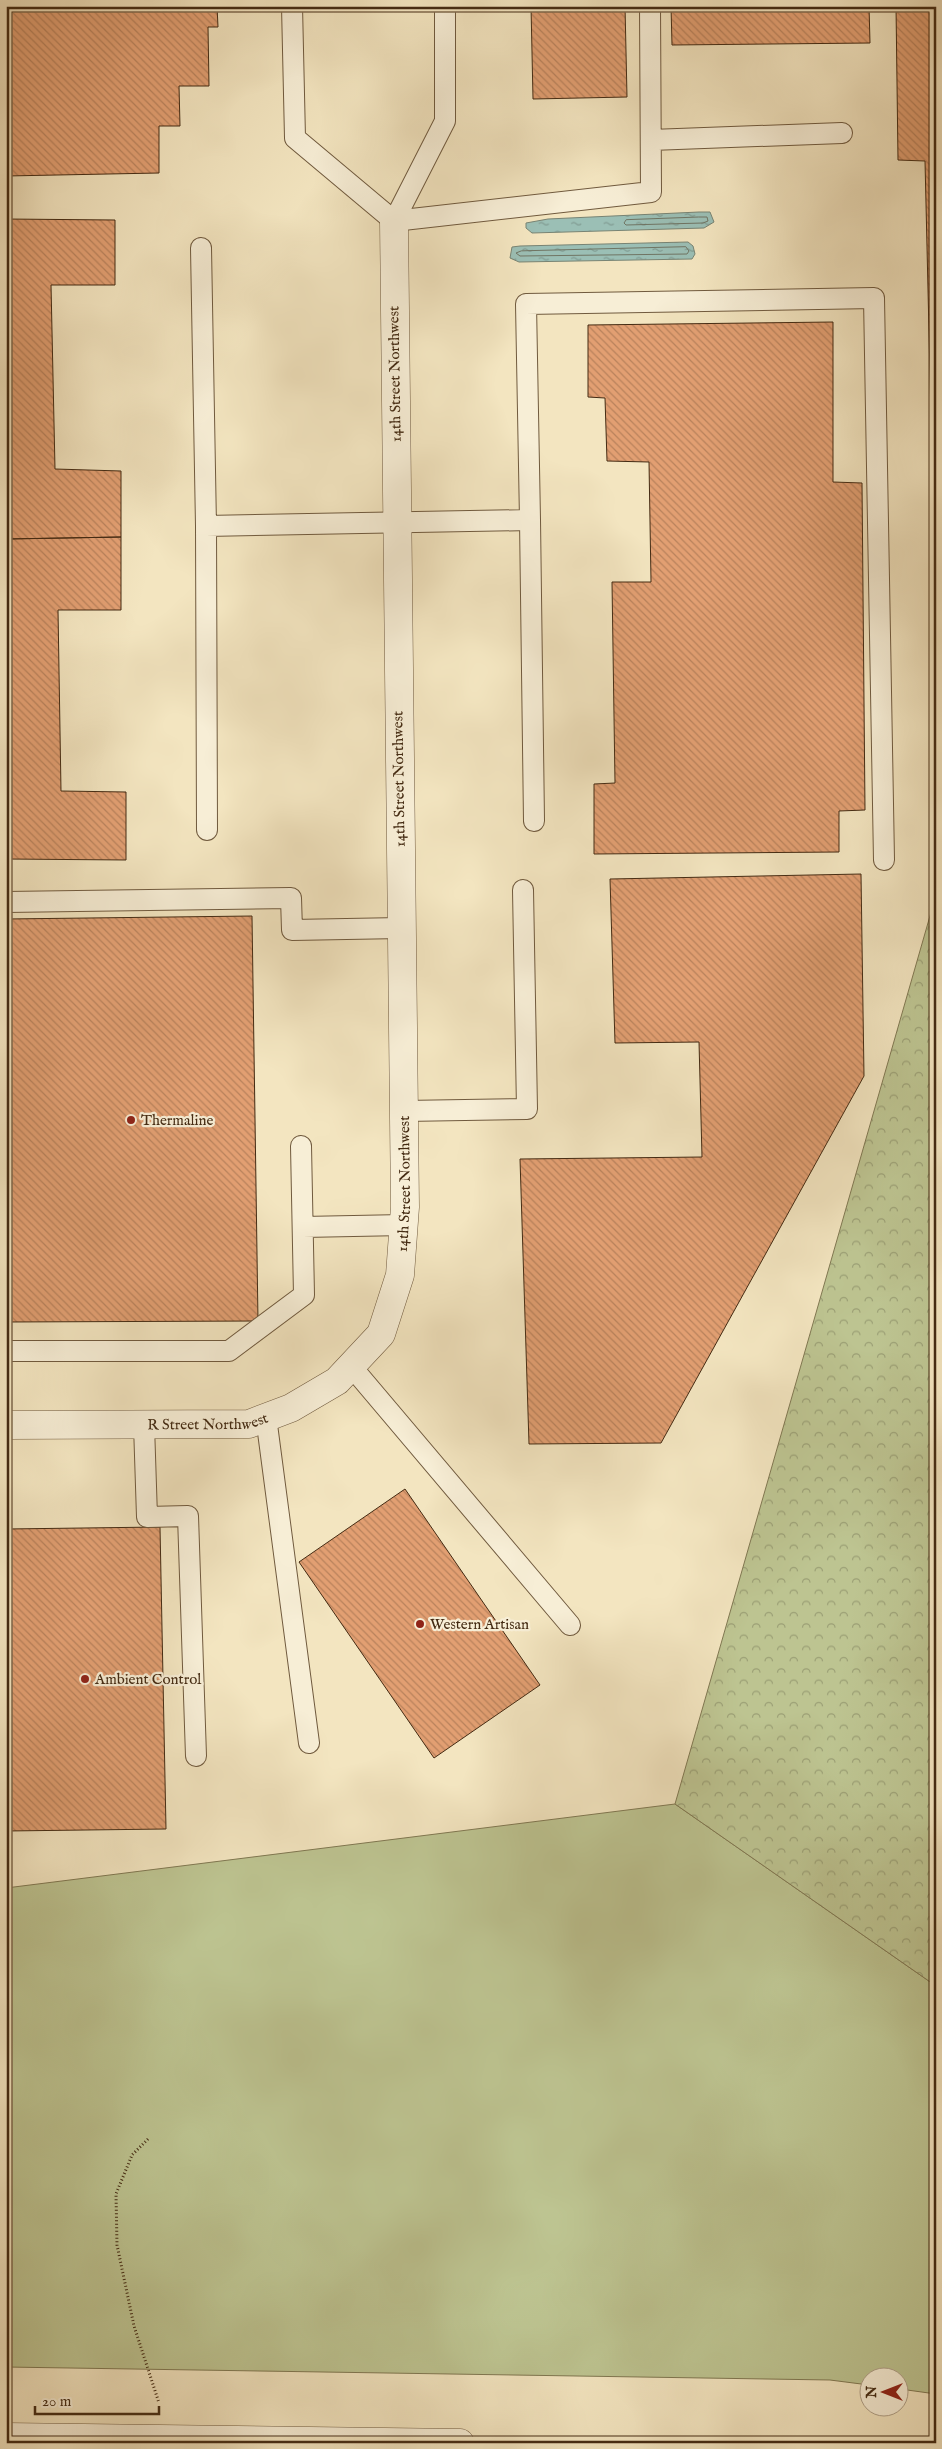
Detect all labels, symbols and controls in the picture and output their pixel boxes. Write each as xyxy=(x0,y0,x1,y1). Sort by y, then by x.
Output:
street label: 14th Street Northwest xyxy=(384,306,406,442)
street label: 14th Street Northwest xyxy=(388,711,410,847)
place label: Thermaline xyxy=(141,1111,214,1130)
marker: Thermaline xyxy=(125,1114,137,1126)
street label: 14th Street Northwest xyxy=(392,1116,415,1252)
street label: R Street Northwest xyxy=(147,1408,271,1434)
place label: Western Artisan xyxy=(430,1615,529,1634)
marker: Western Artisan xyxy=(414,1618,426,1630)
place label: Ambient Control xyxy=(94,1670,202,1689)
marker: Ambient Control xyxy=(79,1673,91,1685)
north arrow xyxy=(860,2366,910,2416)
scale bar xyxy=(35,2384,159,2416)
text: N xyxy=(863,2386,881,2399)
text: 20 m xyxy=(42,2392,72,2411)

